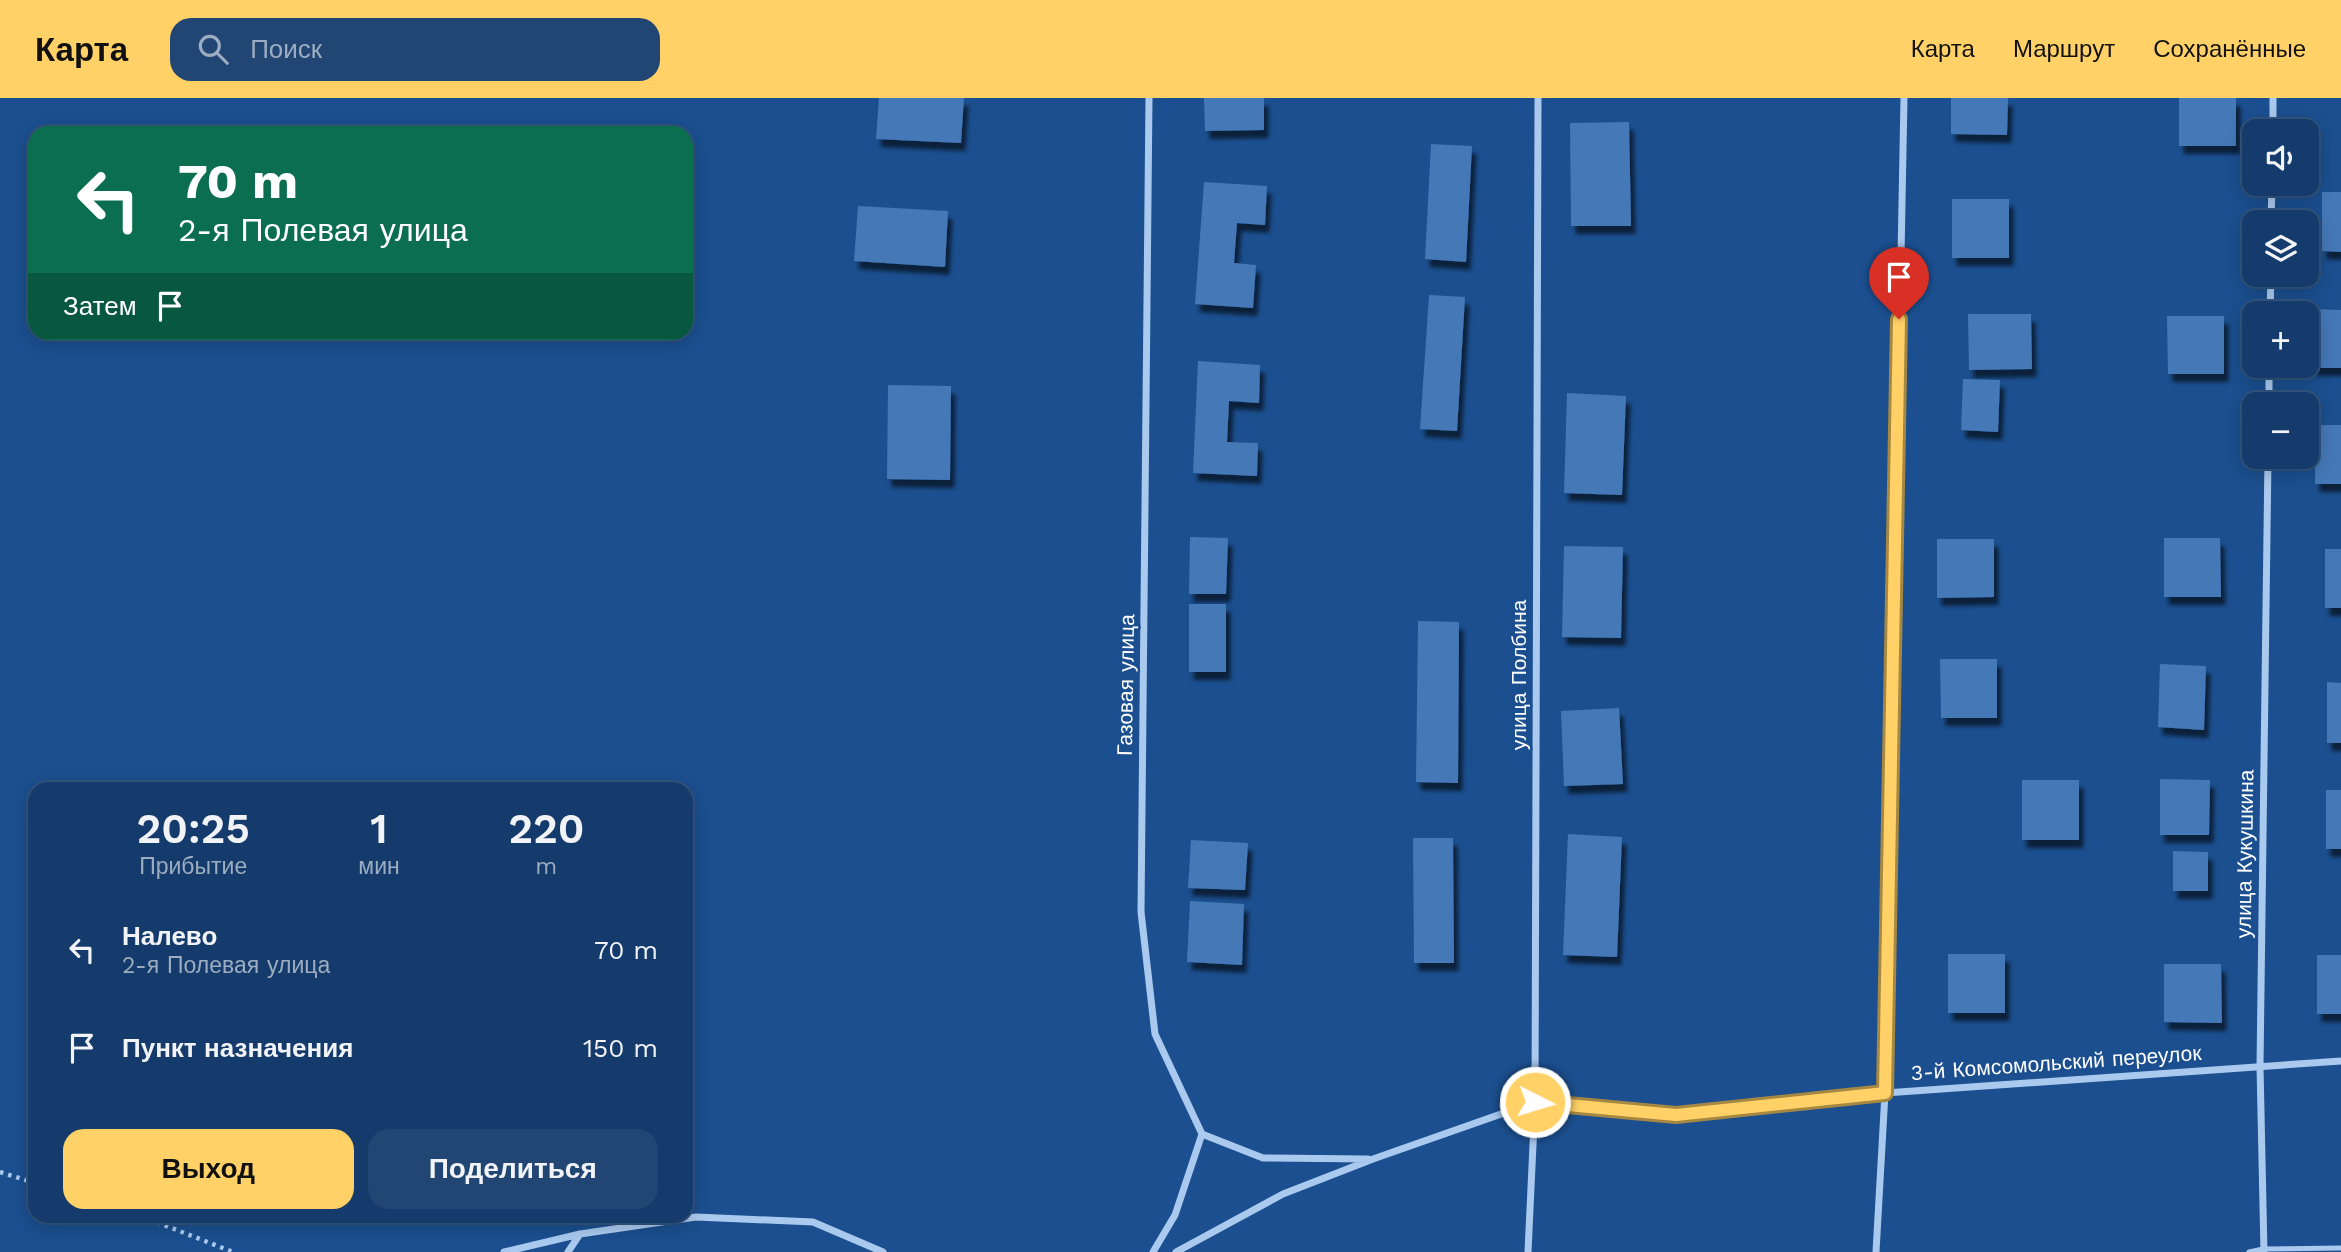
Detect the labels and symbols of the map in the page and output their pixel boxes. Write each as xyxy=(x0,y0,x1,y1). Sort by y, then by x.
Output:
pin xyxy=(1869,247,1929,319)
street label: улица Полбина xyxy=(1506,599,1531,750)
street label: Газовая улица xyxy=(1112,614,1139,756)
street label: улица Кукушкина xyxy=(2231,769,2258,938)
street label: 3-й Комсомольский переулок xyxy=(1910,1040,2203,1085)
position arrow xyxy=(1498,1065,1572,1139)

